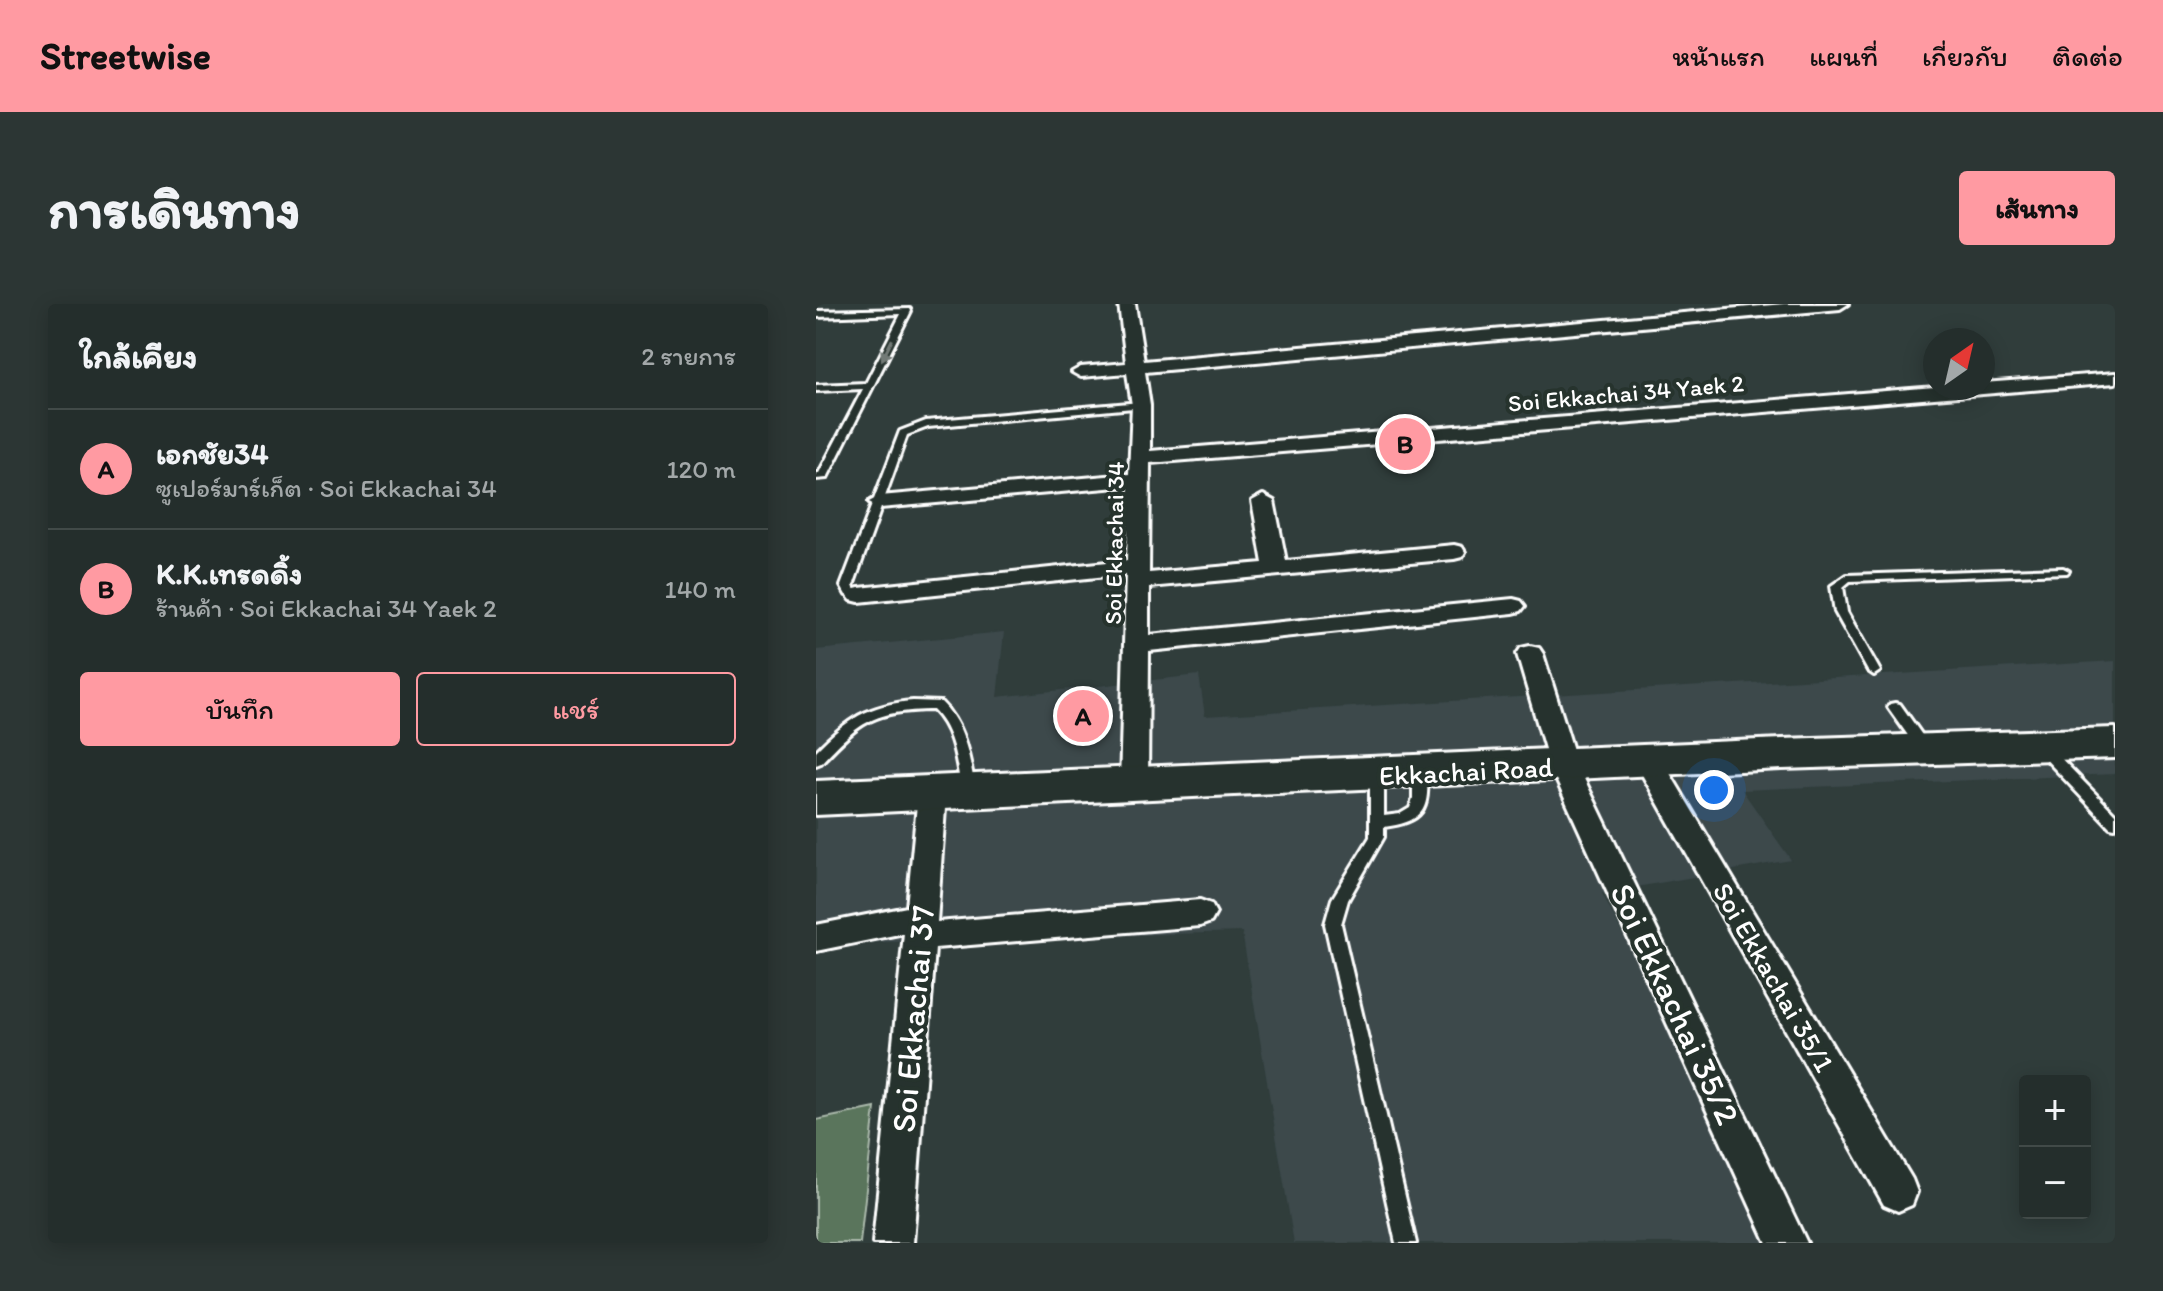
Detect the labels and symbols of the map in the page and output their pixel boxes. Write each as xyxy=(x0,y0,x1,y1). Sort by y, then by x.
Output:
north arrow xyxy=(1923,328,1995,400)
one-way arrow xyxy=(880,338,894,361)
street label: Soi Ekkachai 34 Yaek 2 xyxy=(1507,368,1746,418)
pin: B xyxy=(1379,414,1431,474)
street label: Soi Ekkachai 34 xyxy=(1098,461,1130,625)
pin: A xyxy=(1057,686,1109,746)
street label: Ekkachai Road xyxy=(1378,749,1555,793)
your location xyxy=(1694,770,1734,810)
street label: Soi Ekkachai 35/1 xyxy=(1706,876,1842,1078)
street label: Soi Ekkachai 35/2 xyxy=(1601,877,1749,1131)
street label: Soi Ekkachai 37 xyxy=(883,904,943,1134)

